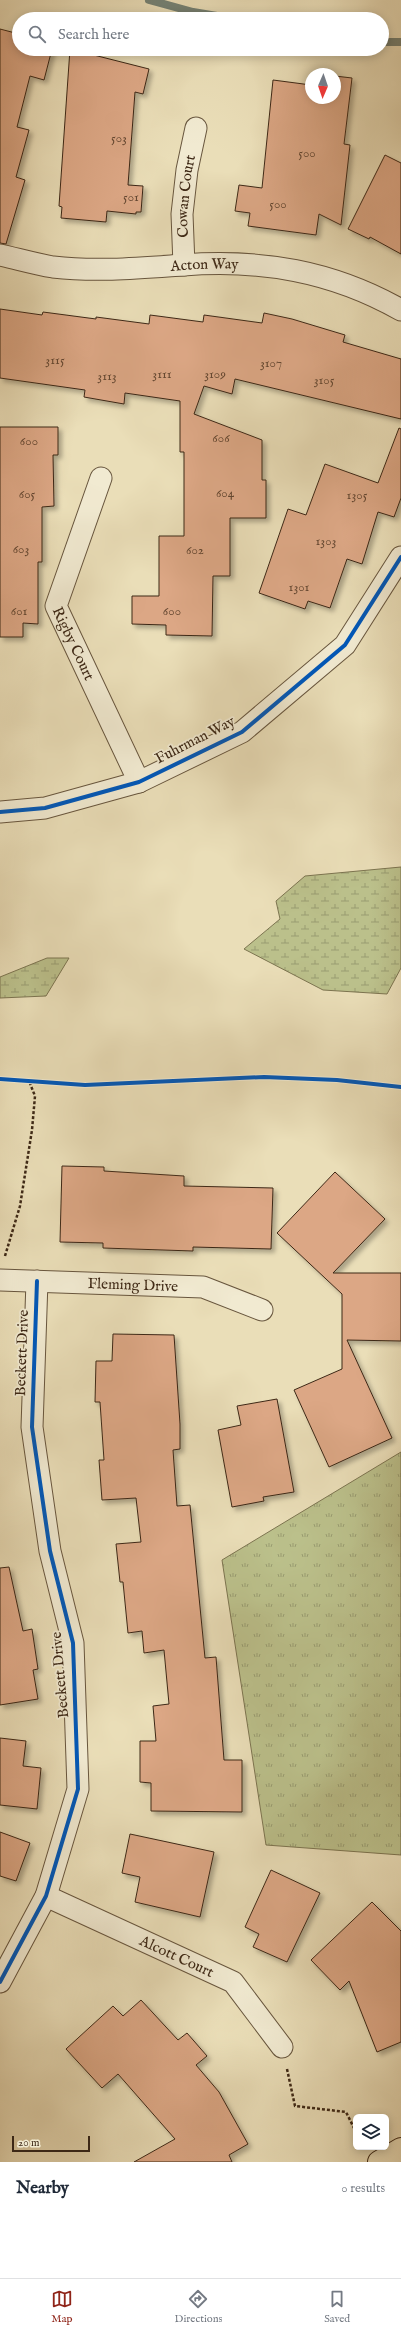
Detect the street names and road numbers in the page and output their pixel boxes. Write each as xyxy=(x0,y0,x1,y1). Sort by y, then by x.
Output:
street label: Cowan Court xyxy=(172,153,200,238)
street label: Acton Way xyxy=(169,254,239,275)
street label: Rigby Court xyxy=(48,603,99,683)
street label: Fuhrman Way xyxy=(152,711,239,768)
street label: Fleming Drive xyxy=(87,1274,179,1296)
street label: Beckett Drive xyxy=(11,1309,33,1397)
street label: Beckett Drive xyxy=(47,1631,73,1719)
street label: Alcott Court xyxy=(136,1930,217,1981)

